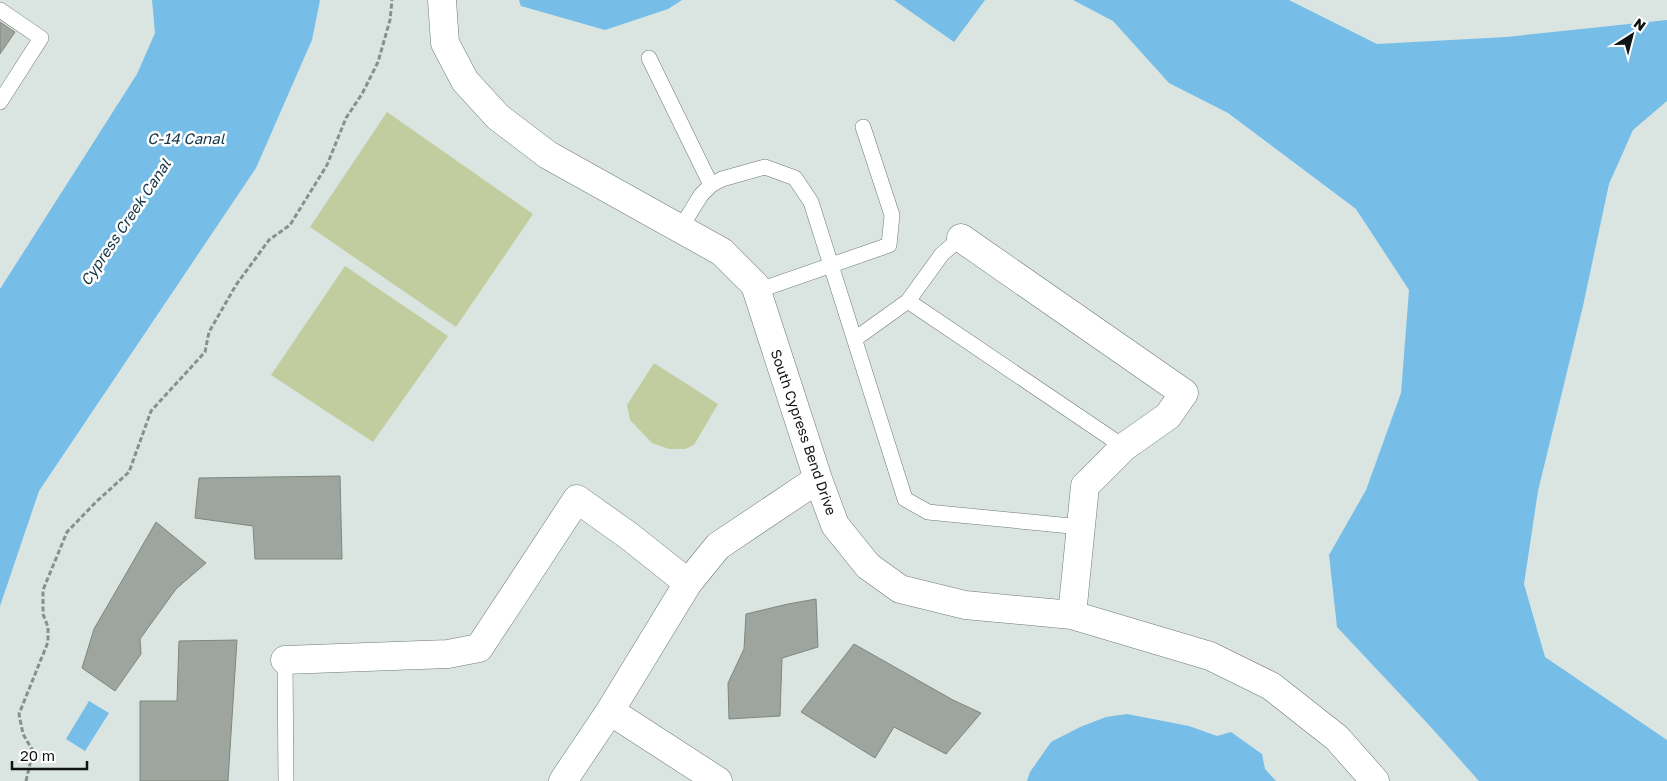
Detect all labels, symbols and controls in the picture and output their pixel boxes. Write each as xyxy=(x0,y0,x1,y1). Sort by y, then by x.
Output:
north arrow xyxy=(1607,10,1657,60)
text: N xyxy=(1631,14,1649,34)
water label: C-14 Canal xyxy=(147,129,226,147)
water label: Cypress Creek Canal xyxy=(76,154,176,289)
street label: South Cypress Bend Drive xyxy=(768,347,840,517)
scale bar xyxy=(12,738,88,770)
text: 20 m xyxy=(20,746,55,764)

